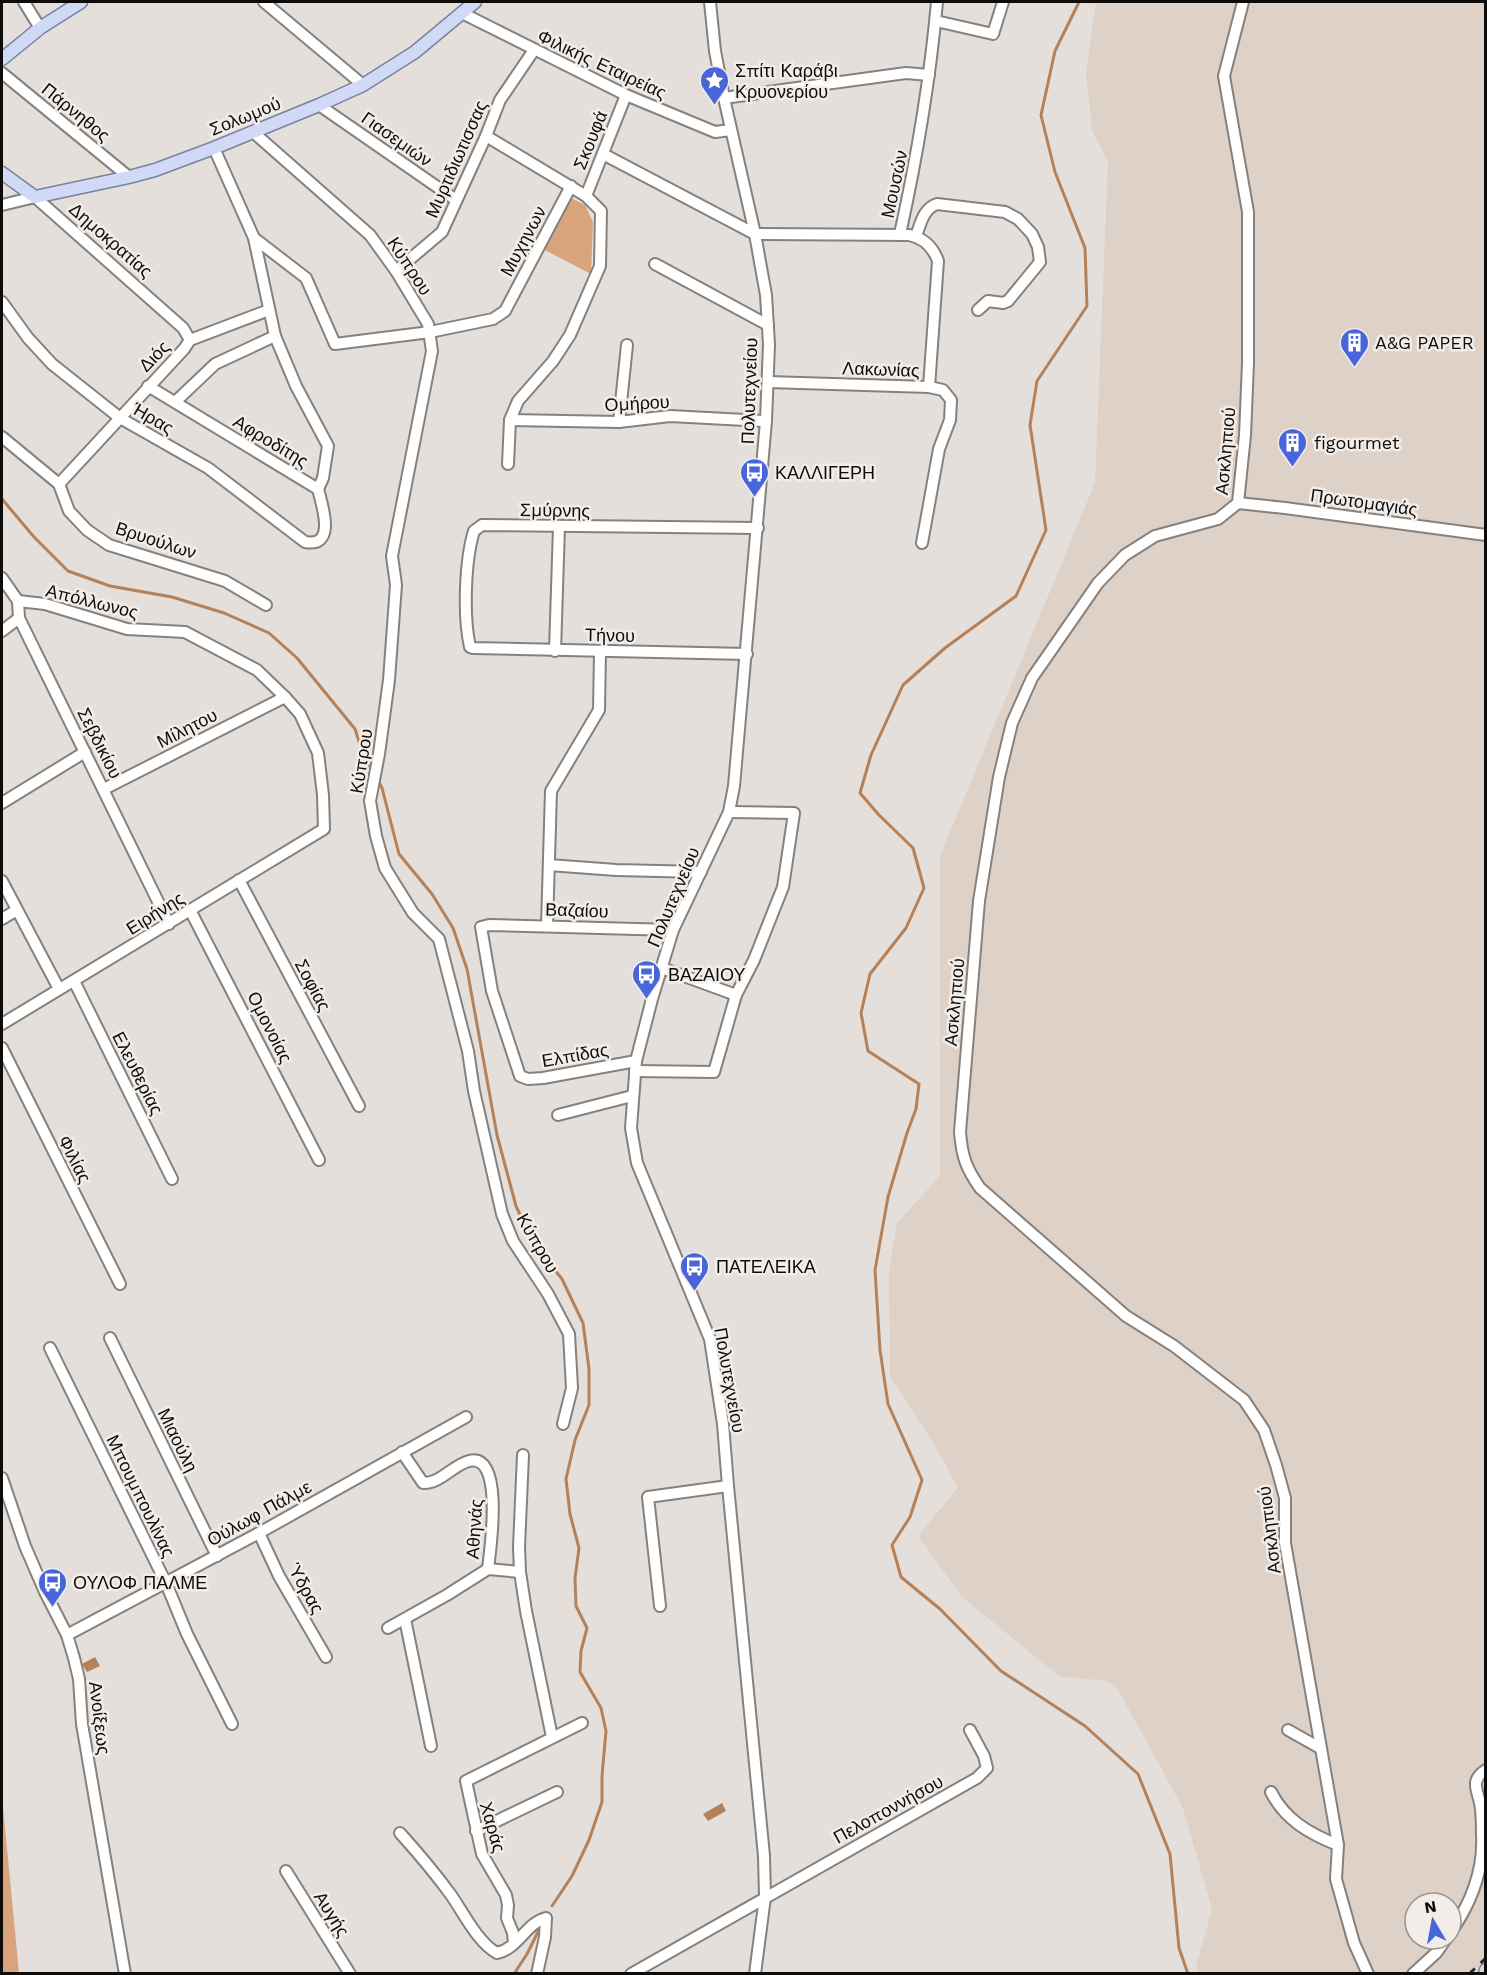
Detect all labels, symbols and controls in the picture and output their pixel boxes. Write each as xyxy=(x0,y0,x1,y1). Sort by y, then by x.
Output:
street label: Φιλικής Εταιρείας xyxy=(534,25,670,103)
place label: Σπίτι Καράβι Κρυονερίου xyxy=(735,60,838,102)
place icon: Σπίτι Καράβι Κρυονερίου xyxy=(698,64,730,106)
street label: Πάρνηθος xyxy=(38,78,114,146)
street label: Σολωμού xyxy=(206,92,284,140)
street label: Μυρτιδιωτισσας xyxy=(421,97,491,221)
street label: Γιασεμιών xyxy=(358,107,436,171)
street label: Σκουφά xyxy=(569,107,611,173)
street label: Μουσών xyxy=(877,148,911,220)
street label: Δημοκρατίας xyxy=(65,198,157,282)
street label: Μυχηνων xyxy=(496,202,550,280)
street label: Κύπρου xyxy=(383,233,437,299)
building icon: A&G PAPER xyxy=(1338,326,1370,368)
place label: A&G PAPER xyxy=(1375,332,1474,353)
street label: Διός xyxy=(134,336,174,376)
street label: Πολυτεχνείου xyxy=(737,337,761,445)
street label: Λακωνίας xyxy=(842,357,920,381)
street label: Ομήρου xyxy=(604,391,670,415)
street label: Ήρας xyxy=(128,397,178,438)
street label: Ασκληπιού xyxy=(1211,406,1239,496)
street label: Αφροδίτης xyxy=(230,410,313,472)
building icon: figourmet xyxy=(1277,426,1309,468)
place label: figourmet xyxy=(1314,432,1400,453)
bus stop icon: ΚΑΛΛΙΓΕΡΗ xyxy=(738,456,770,498)
place label: ΚΑΛΛΙΓΕΡΗ xyxy=(775,462,875,483)
street label: Πρωτομαγιάς xyxy=(1309,484,1419,520)
street label: Σμύρνης xyxy=(520,499,591,521)
street label: Βρυούλων xyxy=(113,517,199,563)
street label: Απόλλωνος xyxy=(44,579,141,623)
street label: Τήνου xyxy=(585,624,635,646)
street label: Σεβδικίου xyxy=(73,704,127,782)
street label: Μίλητου xyxy=(153,704,221,752)
street label: Κύπρου xyxy=(346,727,376,795)
street label: Πολυτεχνείου xyxy=(643,844,703,950)
street label: Ειρήνης xyxy=(122,887,188,939)
street label: Βαζαίου xyxy=(545,898,609,922)
street label: Σοφίας xyxy=(291,955,336,1015)
street label: Ασκληπιού xyxy=(940,957,968,1047)
bus stop icon: ΒΑΖΑΙΟΥ xyxy=(631,958,663,1000)
place label: ΒΑΖΑΙΟΥ xyxy=(668,964,745,985)
street label: Ομονοίας xyxy=(243,988,297,1066)
street label: Ελευθερίας xyxy=(108,1028,168,1118)
street label: Ελπίδας xyxy=(540,1039,610,1071)
street label: Φιλίας xyxy=(54,1132,96,1187)
street label: Κύπρου xyxy=(513,1210,563,1276)
bus stop icon: ΠΑΤΕΛΕΙΚΑ xyxy=(679,1250,711,1292)
place label: ΠΑΤΕΛΕΙΚΑ xyxy=(716,1256,816,1277)
street label: Πολυτεχνείου xyxy=(710,1326,750,1434)
street label: Μιαούλη xyxy=(154,1405,202,1475)
street label: Μπουμπουλίνας xyxy=(102,1431,180,1561)
street label: Ούλωφ Πάλμε xyxy=(203,1476,315,1550)
street label: Ασκληπιού xyxy=(1253,1485,1285,1575)
street label: Αθηνάς xyxy=(461,1498,487,1560)
street label: Ύδρας xyxy=(284,1559,329,1617)
bus stop icon: ΟΥΛΟΦ ΠΑΛΜΕ xyxy=(36,1566,68,1608)
place label: ΟΥΛΟΦ ΠΑΛΜΕ xyxy=(73,1572,207,1593)
street label: Ανοίξεως xyxy=(85,1680,115,1756)
street label: Πελοποννήσου xyxy=(830,1770,946,1848)
street label: Χαράς xyxy=(476,1799,510,1855)
street label: Αυγής xyxy=(310,1887,354,1941)
north arrow xyxy=(1403,1891,1463,1951)
text: N xyxy=(1423,1896,1438,1917)

